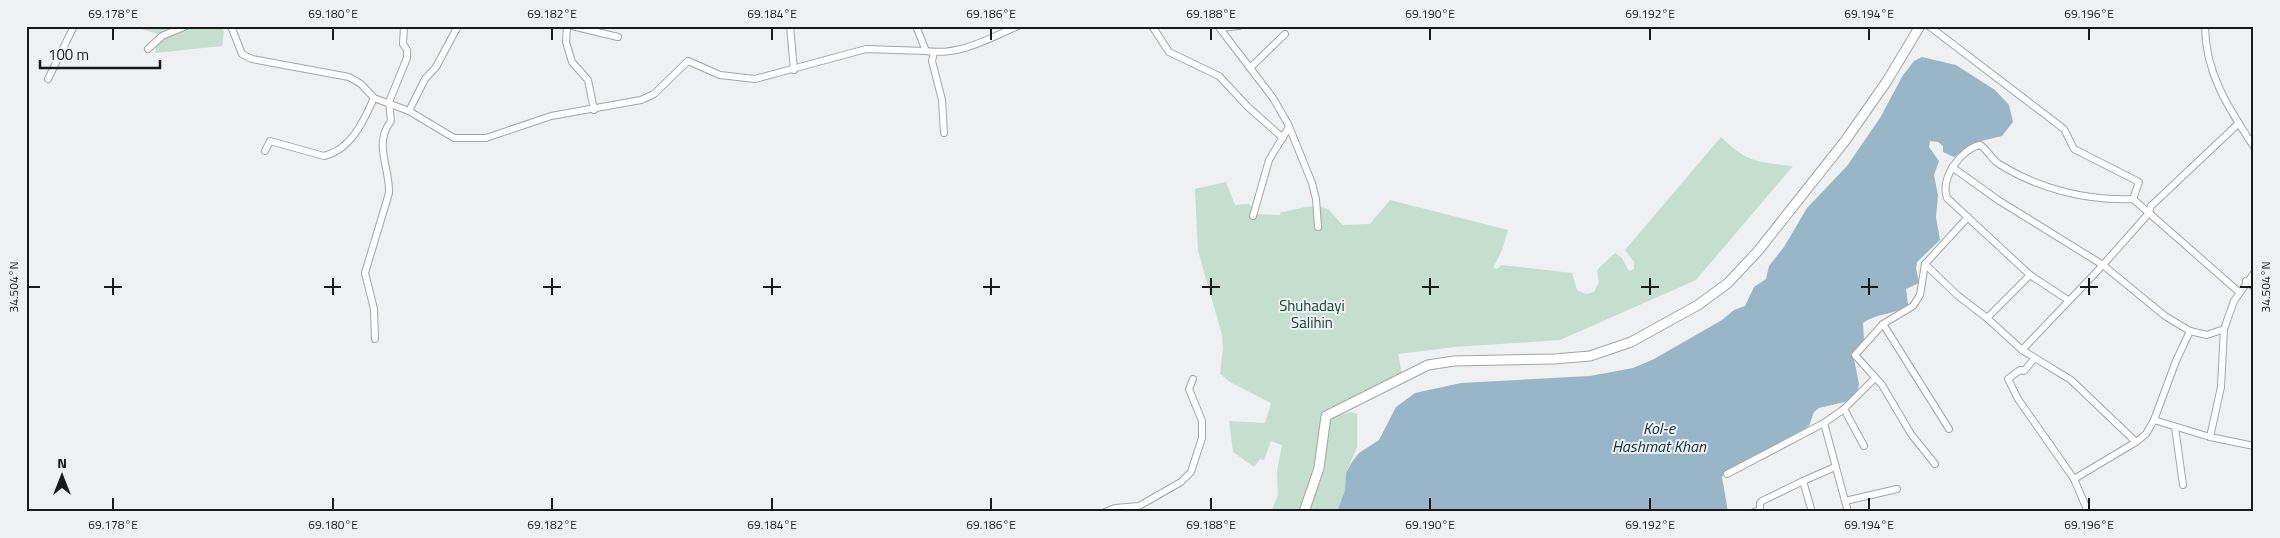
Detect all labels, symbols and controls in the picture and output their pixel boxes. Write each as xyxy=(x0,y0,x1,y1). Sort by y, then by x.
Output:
text: 69.178°E xyxy=(88,4,138,23)
text: 69.180°E xyxy=(308,4,358,23)
text: 69.182°E xyxy=(527,4,577,23)
text: 69.184°E xyxy=(747,4,797,23)
text: 69.186°E xyxy=(966,4,1016,23)
text: 69.188°E xyxy=(1186,4,1236,23)
text: 69.190°E xyxy=(1405,4,1455,23)
text: 69.192°E xyxy=(1625,4,1675,23)
text: 69.194°E xyxy=(1844,4,1894,23)
text: 69.196°E xyxy=(2064,4,2114,23)
scale bar xyxy=(40,38,160,70)
text: 100 m xyxy=(48,43,89,66)
text: 34.504°N xyxy=(4,261,23,313)
text: 34.504°N xyxy=(2256,261,2275,313)
park label: Shuhadayi Salihin xyxy=(1279,294,1345,334)
water label: Kol-e Hashmat Khan xyxy=(1612,416,1707,458)
north arrow xyxy=(38,450,88,500)
text: N xyxy=(57,452,67,473)
text: 69.178°E xyxy=(88,515,138,534)
text: 69.180°E xyxy=(308,515,358,534)
text: 69.182°E xyxy=(527,515,577,534)
text: 69.184°E xyxy=(747,515,797,534)
text: 69.186°E xyxy=(966,515,1016,534)
text: 69.188°E xyxy=(1186,515,1236,534)
text: 69.190°E xyxy=(1405,515,1455,534)
text: 69.192°E xyxy=(1625,515,1675,534)
text: 69.194°E xyxy=(1844,515,1894,534)
text: 69.196°E xyxy=(2064,515,2114,534)

